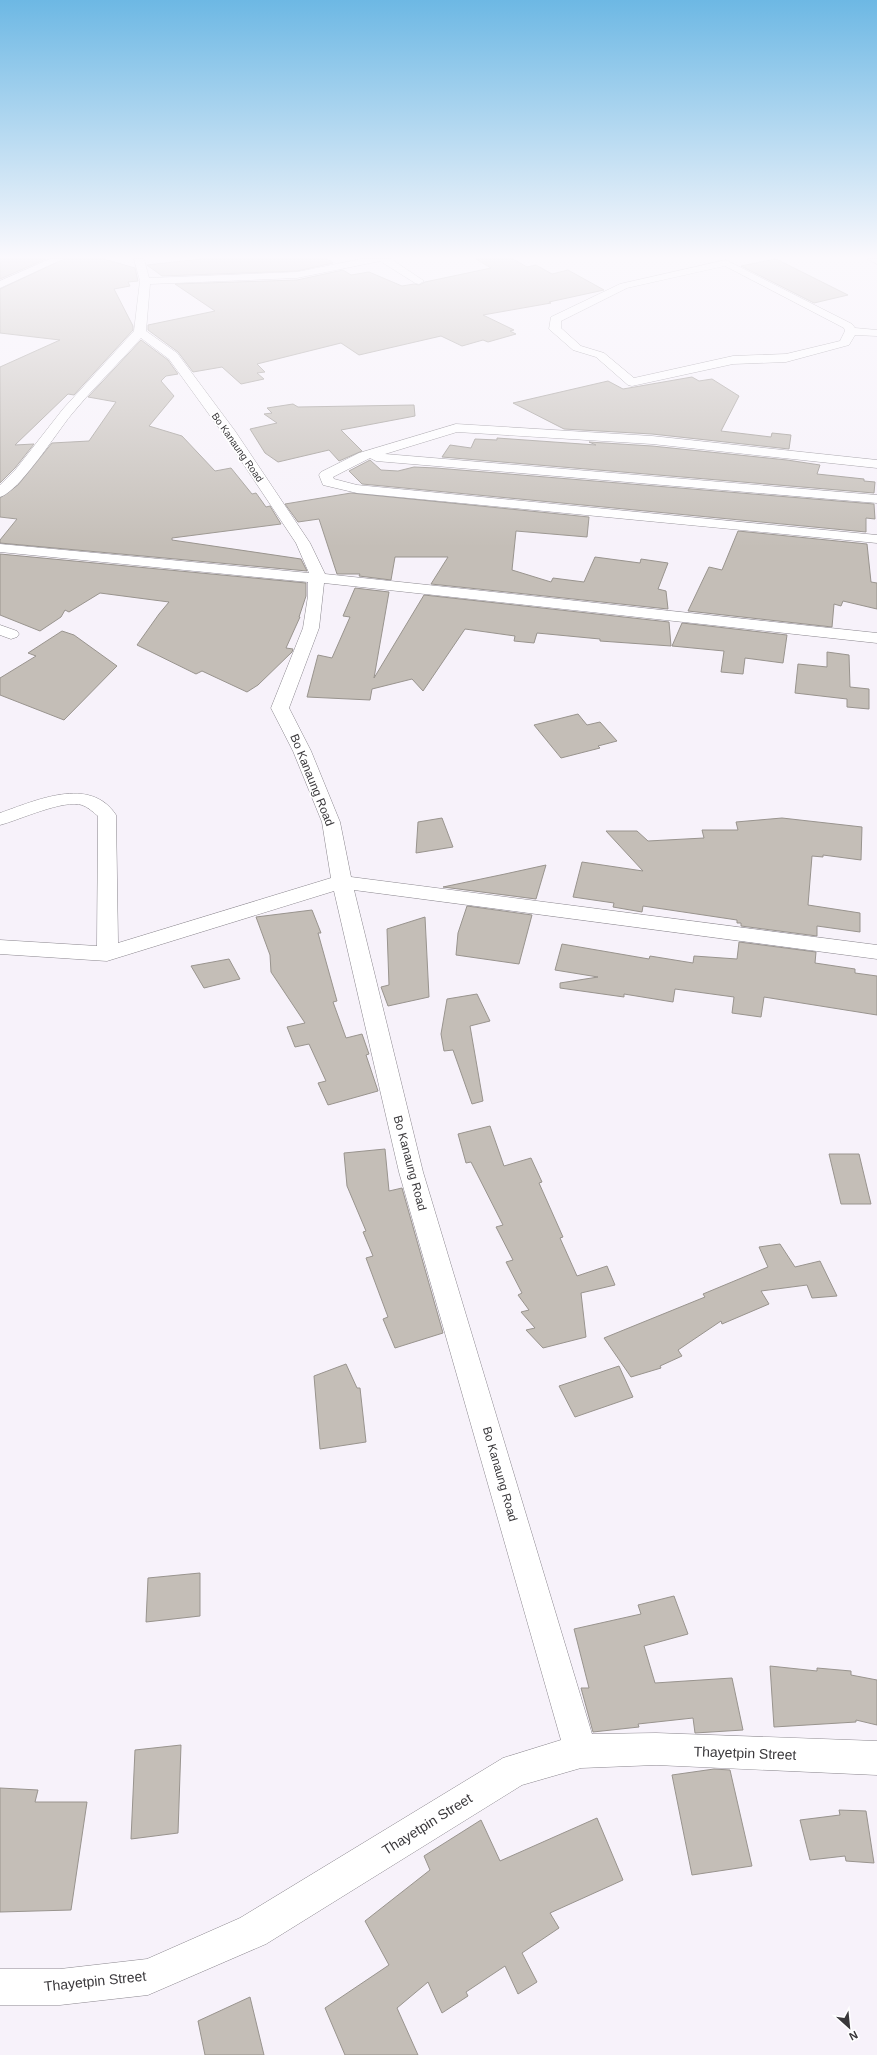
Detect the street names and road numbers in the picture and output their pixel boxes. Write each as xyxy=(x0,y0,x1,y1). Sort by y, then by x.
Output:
street label: Bo Kanaung Road xyxy=(210,411,266,484)
street label: Bo Kanaung Road xyxy=(287,732,337,828)
street label: Bo Kanaung Road xyxy=(391,1114,429,1212)
street label: Bo Kanaung Road xyxy=(480,1425,520,1523)
street label: Thayetpin Street xyxy=(693,1743,797,1763)
street label: Thayetpin Street xyxy=(379,1790,475,1858)
street label: Thayetpin Street xyxy=(43,1968,147,1994)

